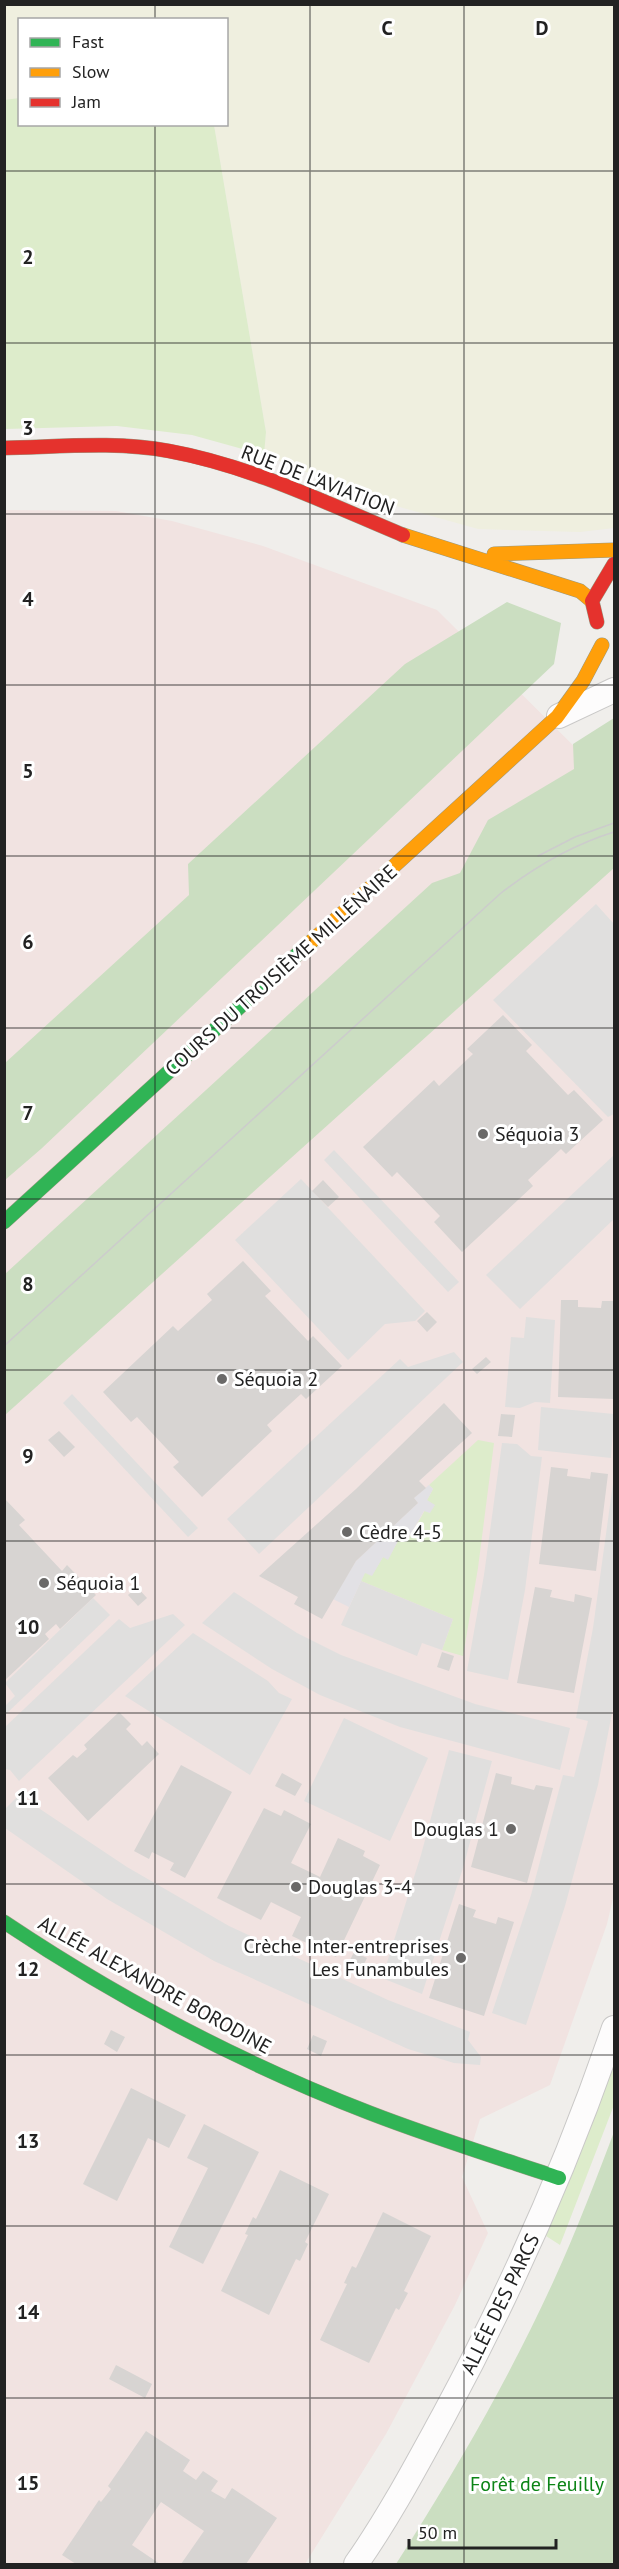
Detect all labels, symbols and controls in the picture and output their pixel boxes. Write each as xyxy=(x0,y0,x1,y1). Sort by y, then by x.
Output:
text: C xyxy=(381,15,393,41)
text: D xyxy=(536,15,549,41)
legend xyxy=(18,18,228,126)
text: Fast xyxy=(72,30,104,53)
text: Slow xyxy=(72,60,110,83)
text: Jam xyxy=(71,90,101,113)
text: 2 xyxy=(22,244,34,270)
text: 3 xyxy=(22,415,34,441)
street label: RUE DE L'AVIATION xyxy=(238,439,398,521)
text: 4 xyxy=(22,586,34,612)
text: 5 xyxy=(22,758,34,784)
street label: COURS DU TROISIÈME MILLÉNAIRE xyxy=(159,859,403,1081)
text: 6 xyxy=(22,929,34,955)
text: 7 xyxy=(22,1100,34,1126)
place label: Séquoia 3 xyxy=(495,1121,579,1147)
marker: Séquoia 3 xyxy=(476,1127,490,1141)
text: 8 xyxy=(22,1271,34,1297)
place label: Séquoia 2 xyxy=(234,1366,318,1392)
marker: Séquoia 2 xyxy=(215,1372,229,1386)
text: 9 xyxy=(22,1443,34,1469)
place label: Cèdre 4-5 xyxy=(359,1519,442,1545)
marker: Cèdre 4-5 xyxy=(340,1525,354,1539)
place label: Séquoia 1 xyxy=(56,1570,140,1596)
marker: Séquoia 1 xyxy=(37,1576,51,1590)
text: 10 xyxy=(17,1614,39,1640)
text: 11 xyxy=(17,1785,39,1811)
place label: Douglas 1 xyxy=(413,1816,499,1842)
marker: Douglas 1 xyxy=(504,1822,518,1836)
place label: Douglas 3-4 xyxy=(308,1874,412,1900)
marker: Douglas 3-4 xyxy=(289,1880,303,1894)
street label: ALLÉE ALEXANDRE BORODINE xyxy=(34,1910,276,2060)
place label: Crèche Inter-entreprises Les Funambules xyxy=(243,1933,449,1982)
marker: Crèche Inter-entreprises Les Funambules xyxy=(454,1951,468,1965)
text: 12 xyxy=(17,1956,39,1982)
text: 13 xyxy=(17,2128,39,2154)
street label: ALLÉE DES PARCS xyxy=(455,2229,545,2379)
text: 14 xyxy=(17,2299,40,2325)
text: 15 xyxy=(17,2470,39,2496)
park label: Forêt de Feuilly xyxy=(470,2471,605,2497)
scale bar xyxy=(409,2512,556,2550)
text: 50 m xyxy=(418,2521,457,2544)

